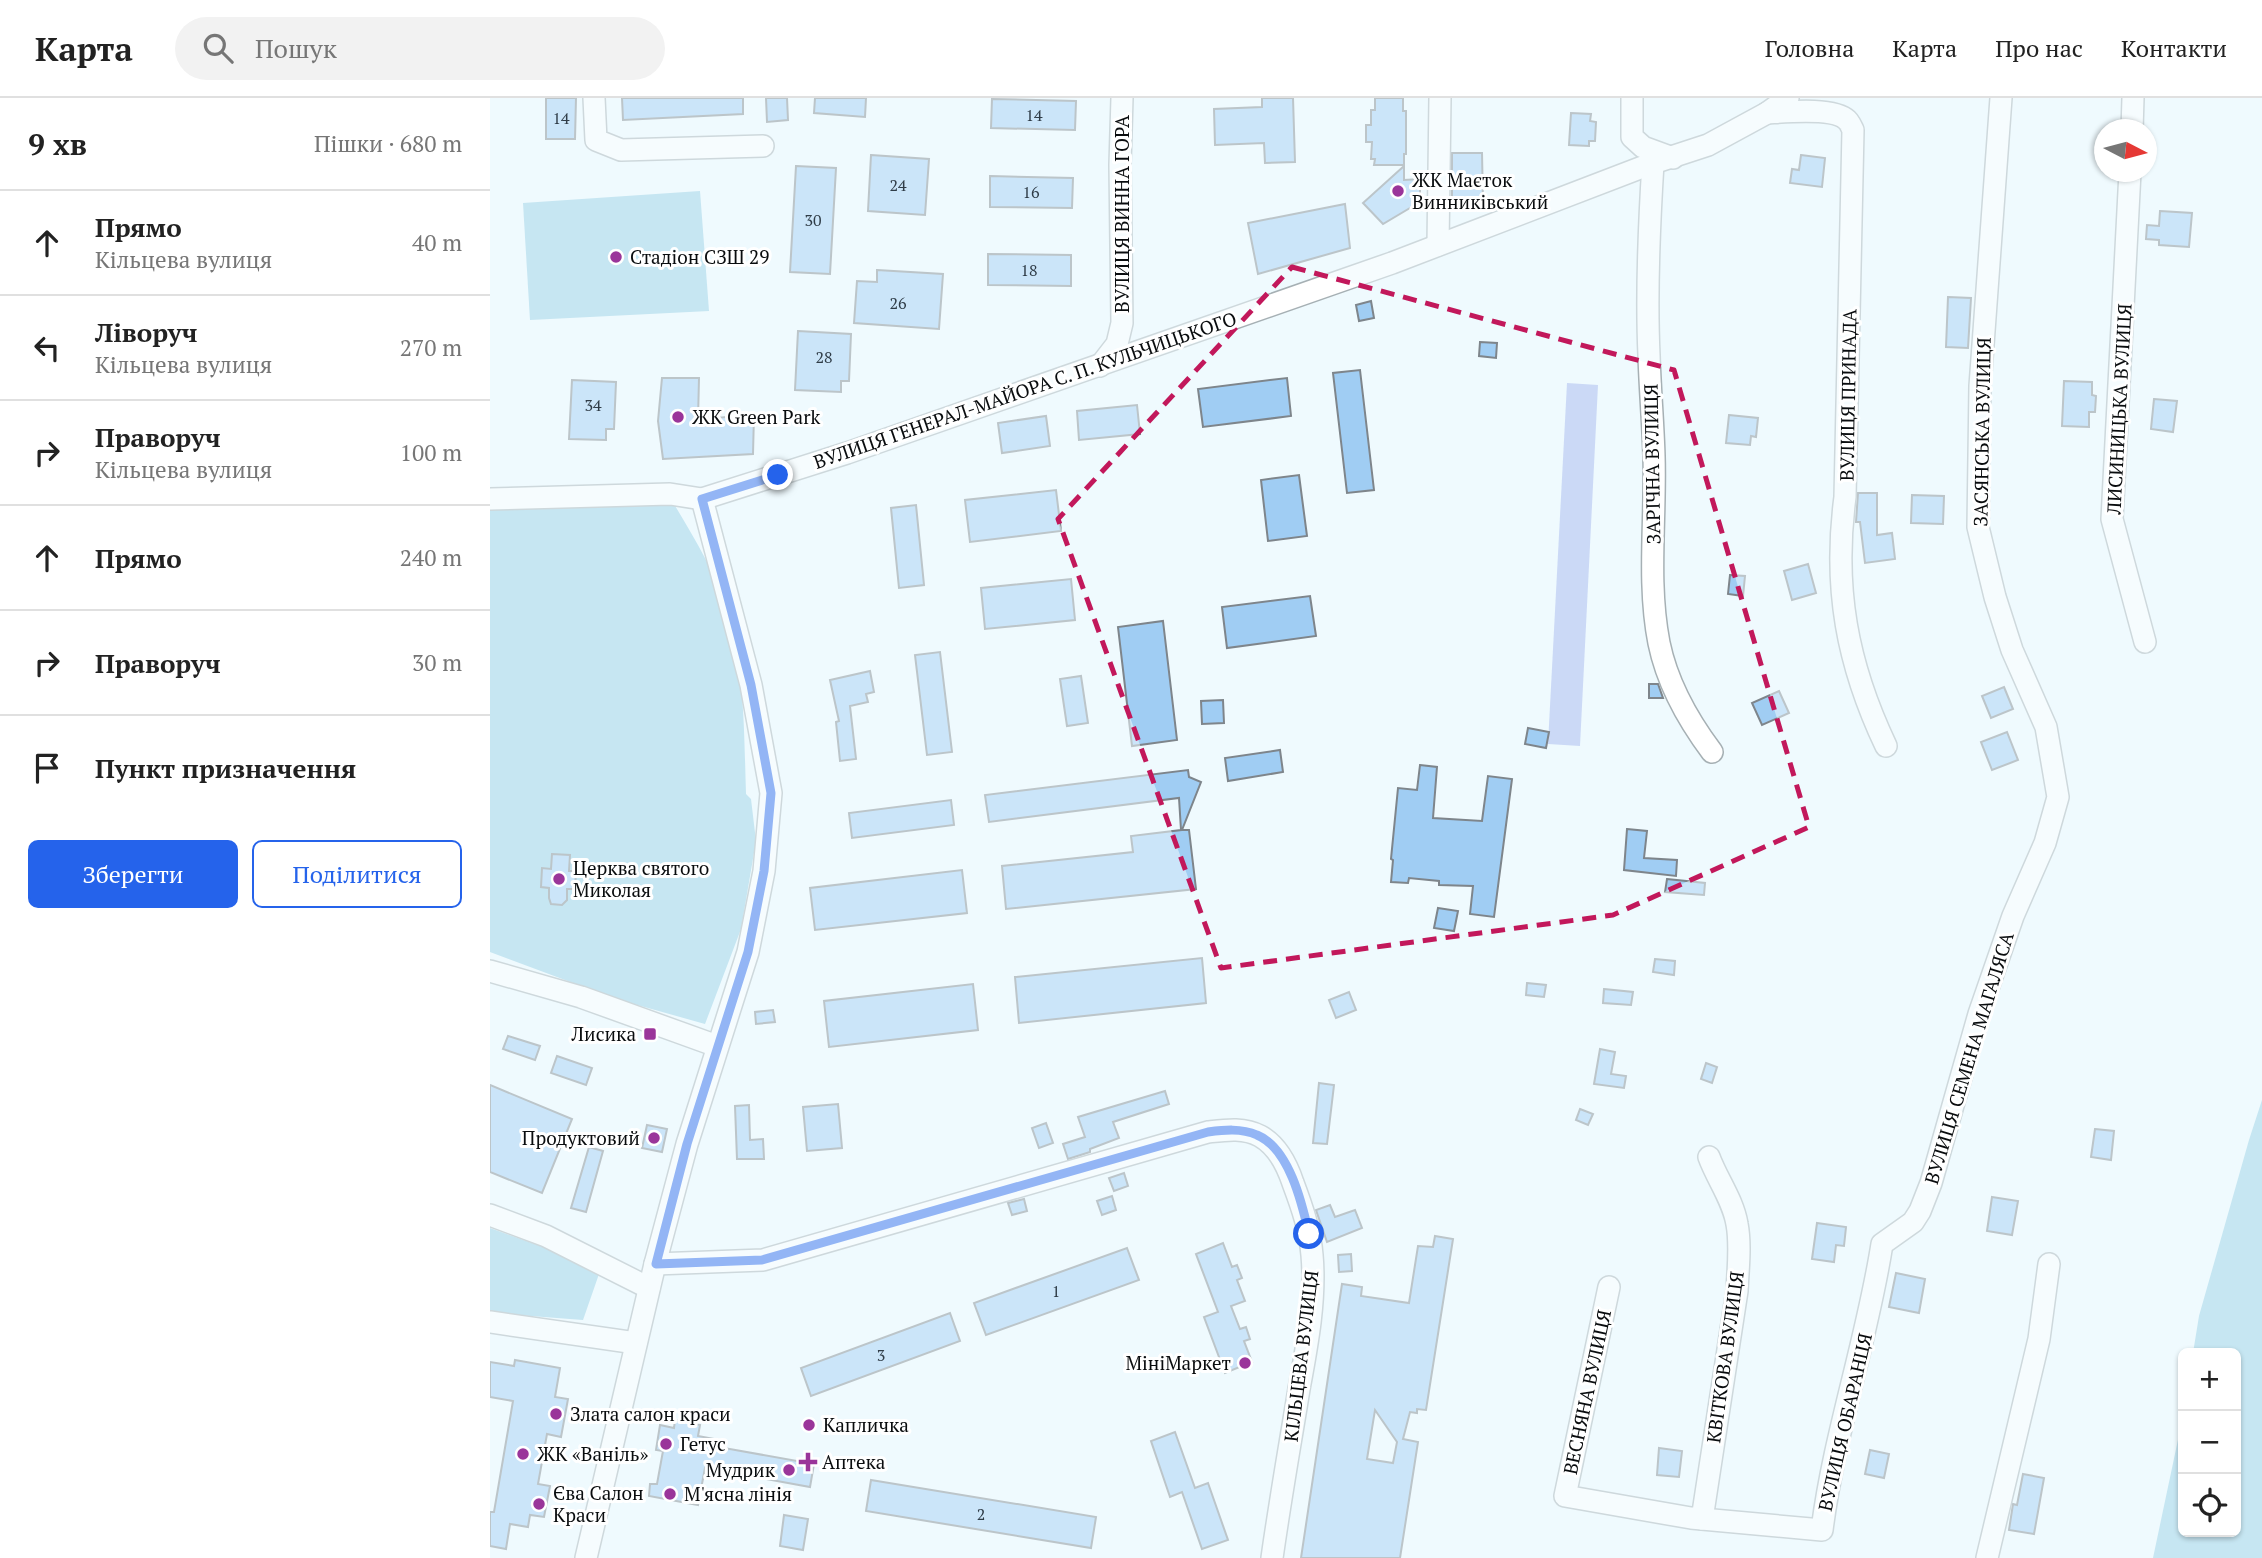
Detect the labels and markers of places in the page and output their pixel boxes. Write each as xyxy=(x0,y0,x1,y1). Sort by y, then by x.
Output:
place label: ЖК Маєток Винниківський xyxy=(1412,167,1548,214)
marker: ЖК Маєток Винниківський xyxy=(1390,183,1406,199)
place label: Стадіон СЗШ 29 xyxy=(630,244,769,269)
marker: Стадіон СЗШ 29 xyxy=(608,249,624,265)
place label: ЖК Green Park xyxy=(692,404,820,429)
marker: ЖК Green Park xyxy=(670,409,686,425)
place label: Церква святого Миколая xyxy=(573,855,709,902)
marker: Церква святого Миколая xyxy=(551,871,567,887)
place label: Лисика xyxy=(571,1021,636,1046)
marker: Лисика xyxy=(642,1026,658,1042)
place label: Продуктовий xyxy=(522,1125,640,1150)
marker: Продуктовий xyxy=(646,1130,662,1146)
place label: МініМаркет xyxy=(1126,1350,1231,1375)
marker: МініМаркет xyxy=(1237,1355,1253,1371)
place label: Злата салон краси xyxy=(570,1401,731,1426)
marker: Злата салон краси xyxy=(548,1406,564,1422)
place label: Капличка xyxy=(823,1412,909,1437)
marker: Капличка xyxy=(801,1417,817,1433)
place label: Гетус xyxy=(680,1431,726,1456)
marker: Гетус xyxy=(658,1436,674,1452)
place label: ЖК «Ваніль» xyxy=(537,1441,648,1466)
marker: ЖК «Ваніль» xyxy=(515,1446,531,1462)
place label: Аптека xyxy=(822,1449,886,1474)
marker: Аптека xyxy=(800,1454,816,1470)
place label: Мудрик xyxy=(706,1457,776,1482)
marker: Мудрик xyxy=(781,1462,797,1478)
place label: Єва Салон Краси xyxy=(553,1480,644,1527)
place label: М'ясна лінія xyxy=(684,1481,792,1506)
marker: М'ясна лінія xyxy=(662,1486,678,1502)
marker: Єва Салон Краси xyxy=(531,1496,547,1512)

